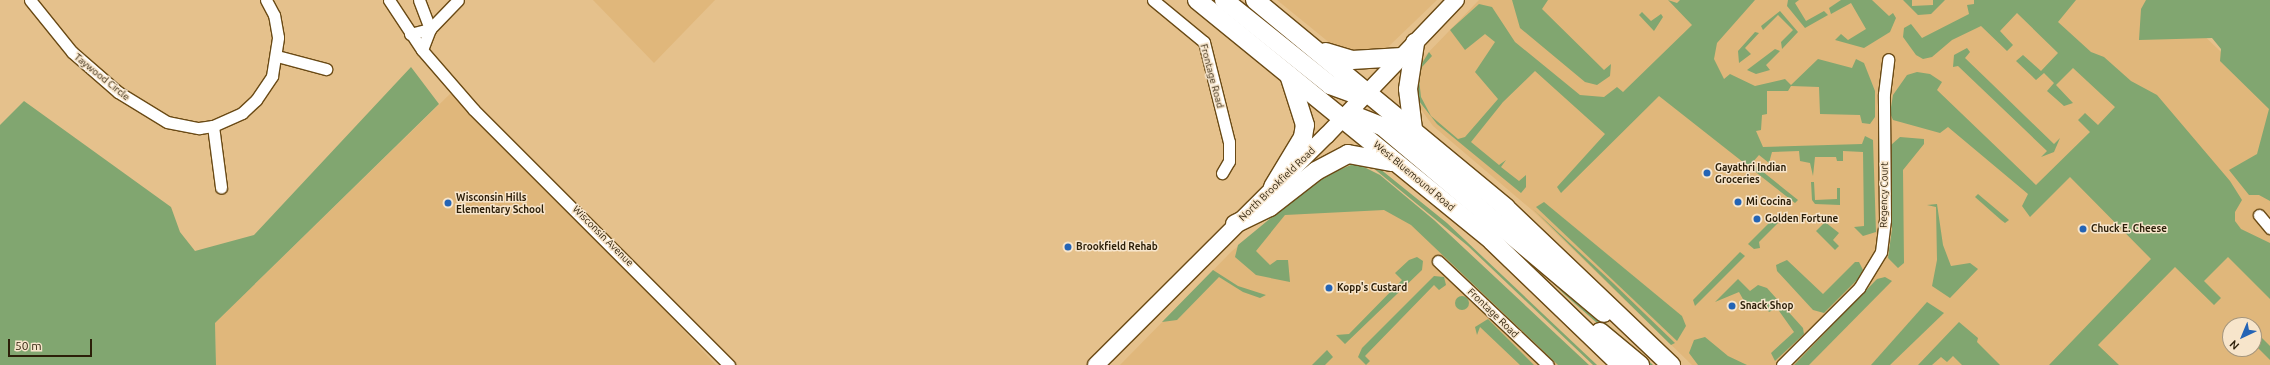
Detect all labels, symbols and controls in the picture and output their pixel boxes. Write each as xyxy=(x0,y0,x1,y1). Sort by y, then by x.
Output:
street label: Frontage Road xyxy=(1198,43,1226,109)
street label: Taywood Circle xyxy=(72,51,132,103)
street label: West Bluemound Road xyxy=(1371,138,1457,214)
street label: North Brookfield Road xyxy=(1236,145,1318,223)
place label: Gayathri Indian Groceries xyxy=(1715,161,1786,184)
street label: Regency Court xyxy=(1877,162,1891,228)
marker: Gayathri Indian Groceries xyxy=(1702,168,1712,178)
place label: Wisconsin Hills Elementary School xyxy=(456,191,544,214)
place label: Mi Cocina xyxy=(1746,196,1791,208)
marker: Mi Cocina xyxy=(1733,197,1743,207)
marker: Wisconsin Hills Elementary School xyxy=(443,198,453,208)
street label: Wisconsin Avenue xyxy=(570,203,636,269)
place label: Golden Fortune xyxy=(1765,213,1838,225)
marker: Golden Fortune xyxy=(1752,214,1762,224)
place label: Chuck E. Cheese xyxy=(2091,223,2167,235)
marker: Chuck E. Cheese xyxy=(2078,224,2088,234)
place label: Brookfield Rehab xyxy=(1076,241,1158,253)
marker: Brookfield Rehab xyxy=(1063,242,1073,252)
place label: Kopp's Custard xyxy=(1337,282,1407,294)
marker: Kopp's Custard xyxy=(1324,283,1334,293)
street label: Frontage Road xyxy=(1465,286,1521,340)
place label: Snack Shop xyxy=(1740,300,1793,312)
marker: Snack Shop xyxy=(1727,301,1737,311)
north arrow xyxy=(2222,317,2262,357)
scale bar xyxy=(10,331,94,357)
text: N xyxy=(2227,338,2241,352)
text: 50 m xyxy=(15,339,42,352)

